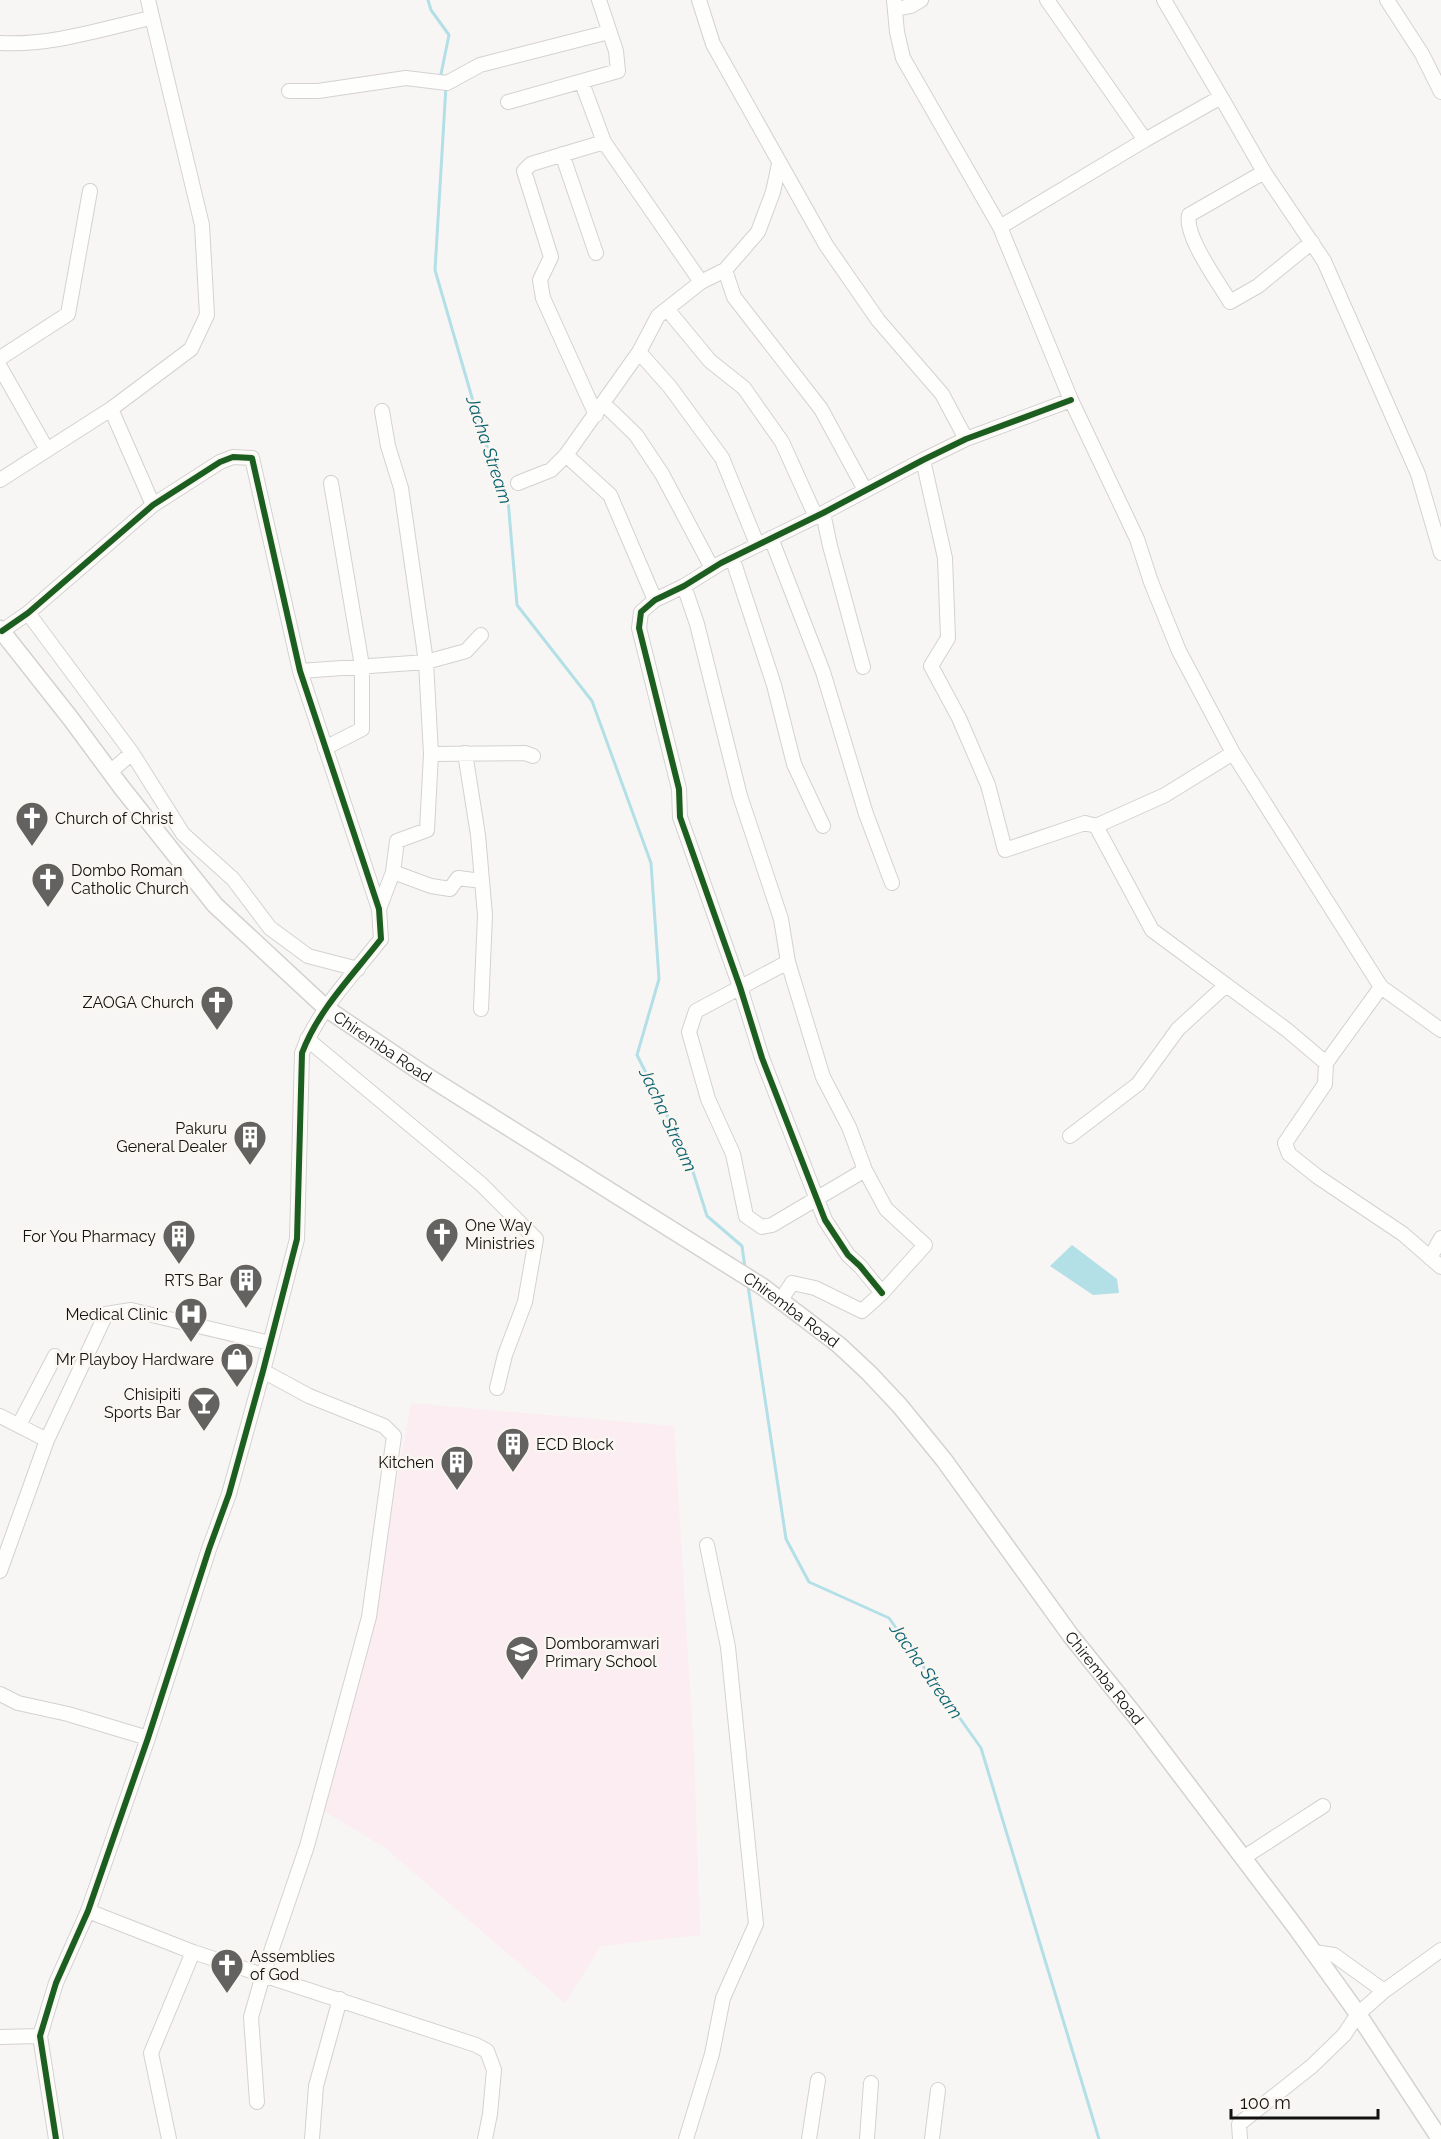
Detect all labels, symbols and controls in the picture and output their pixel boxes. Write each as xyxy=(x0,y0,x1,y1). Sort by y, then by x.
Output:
water label: Jacha Stream xyxy=(462,392,517,506)
church icon: Church of Christ xyxy=(14,800,50,847)
place label: Church of Christ xyxy=(55,809,174,828)
church icon: Dombo Roman Catholic Church xyxy=(30,861,66,908)
place label: Dombo Roman Catholic Church xyxy=(71,861,189,898)
church icon: ZAOGA Church xyxy=(199,984,235,1031)
place label: ZAOGA Church xyxy=(82,993,194,1012)
street label: Chiremba Road xyxy=(330,1007,435,1087)
water label: Jacha Stream xyxy=(635,1064,702,1175)
place label: Pakuru General Dealer xyxy=(116,1119,227,1156)
building icon: Pakuru General Dealer xyxy=(232,1119,268,1166)
church icon: One Way Ministries xyxy=(424,1216,460,1263)
place label: One Way Ministries xyxy=(465,1216,535,1253)
building icon: For You Pharmacy xyxy=(161,1218,197,1265)
place label: For You Pharmacy xyxy=(22,1227,156,1246)
building icon: RTS Bar xyxy=(228,1262,264,1309)
street label: Chiremba Road xyxy=(740,1268,843,1352)
place label: RTS Bar xyxy=(164,1271,223,1290)
hospital icon: Medical Clinic xyxy=(173,1296,209,1343)
place label: Medical Clinic xyxy=(65,1305,168,1324)
shop icon: Mr Playboy Hardware xyxy=(219,1341,255,1388)
place label: Mr Playboy Hardware xyxy=(56,1350,214,1369)
place label: Chisipiti Sports Bar xyxy=(104,1385,181,1422)
bar icon: Chisipiti Sports Bar xyxy=(186,1385,222,1432)
building icon: ECD Block xyxy=(495,1426,531,1473)
place label: ECD Block xyxy=(536,1435,614,1454)
building icon: Kitchen xyxy=(439,1444,475,1491)
place label: Kitchen xyxy=(378,1453,434,1472)
water label: Jacha Stream xyxy=(885,1618,967,1723)
street label: Chiremba Road xyxy=(1061,1627,1147,1729)
school or university icon: Domboramwari Primary School xyxy=(504,1634,540,1681)
place label: Domboramwari Primary School xyxy=(545,1634,660,1671)
church icon: Assemblies of God xyxy=(209,1947,245,1994)
place label: Assemblies of God xyxy=(250,1947,335,1984)
scale bar xyxy=(1231,2082,1378,2120)
text: 100 m xyxy=(1240,2092,1291,2113)

